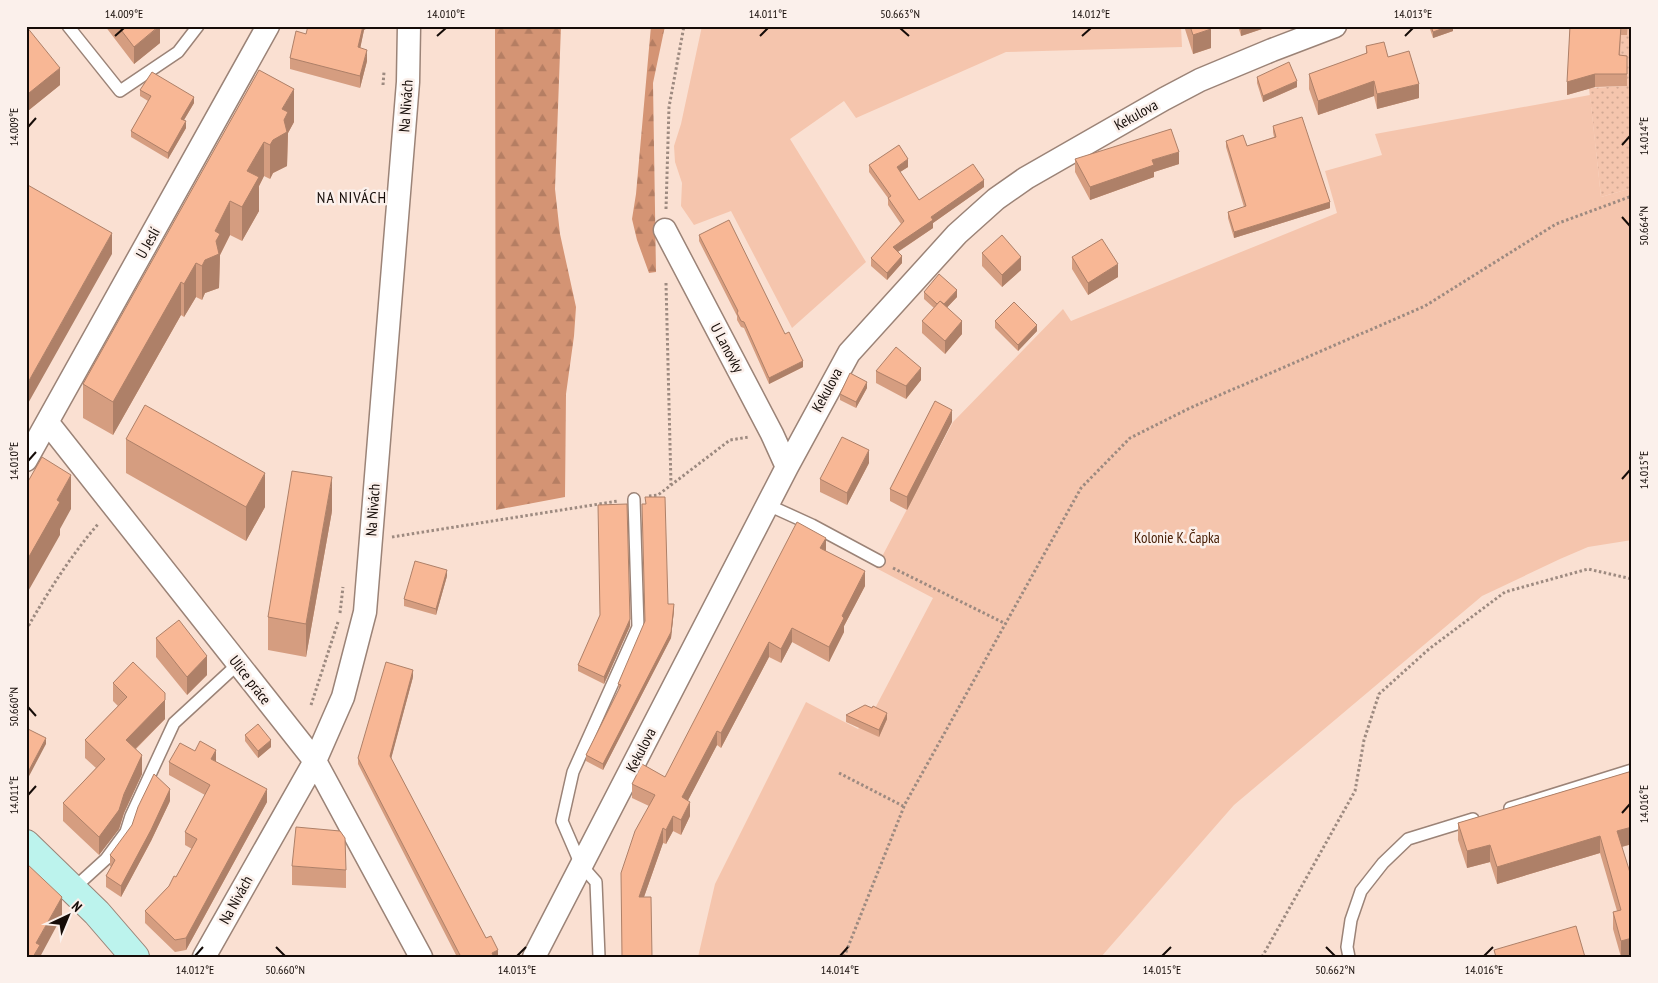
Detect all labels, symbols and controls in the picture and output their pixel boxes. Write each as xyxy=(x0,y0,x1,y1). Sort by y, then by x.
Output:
text: 14.009°E xyxy=(105,6,143,21)
text: 14.010°E xyxy=(427,6,465,21)
text: 14.011°E xyxy=(749,6,787,21)
text: 50.663°N xyxy=(880,6,920,21)
text: 14.012°E xyxy=(1072,6,1110,21)
text: 14.013°E xyxy=(1394,6,1432,21)
street label: Na Nivách xyxy=(394,79,417,133)
street label: Kekulova xyxy=(1111,95,1161,134)
text: 14.009°E xyxy=(6,108,21,146)
text: 14.014°E xyxy=(1636,117,1651,155)
district label: NA NIVÁCH xyxy=(317,187,387,207)
text: 50.664°N xyxy=(1636,206,1651,246)
street label: U Jeslí xyxy=(131,223,164,262)
street label: U Lanovky xyxy=(707,320,748,376)
street label: Kekulova xyxy=(807,365,846,415)
text: 14.010°E xyxy=(6,442,21,480)
text: 14.015°E xyxy=(1636,451,1651,489)
street label: Na Nivách xyxy=(361,483,384,537)
park label: Kolonie K. Čapka xyxy=(1134,528,1220,547)
street label: Ulice práce xyxy=(225,651,275,708)
text: 50.660°N xyxy=(6,687,21,727)
street label: Kekulova xyxy=(621,725,660,775)
text: 14.011°E xyxy=(6,776,21,814)
text: 14.016°E xyxy=(1636,785,1651,823)
street label: Na Nivách xyxy=(215,872,257,927)
north arrow xyxy=(42,890,92,940)
text: N xyxy=(68,898,86,916)
text: 14.012°E xyxy=(176,962,214,977)
text: 50.660°N xyxy=(265,962,305,977)
text: 14.013°E xyxy=(498,962,536,977)
text: 14.014°E xyxy=(821,962,859,977)
text: 14.015°E xyxy=(1143,962,1181,977)
text: 50.662°N xyxy=(1315,962,1355,977)
text: 14.016°E xyxy=(1465,962,1503,977)

